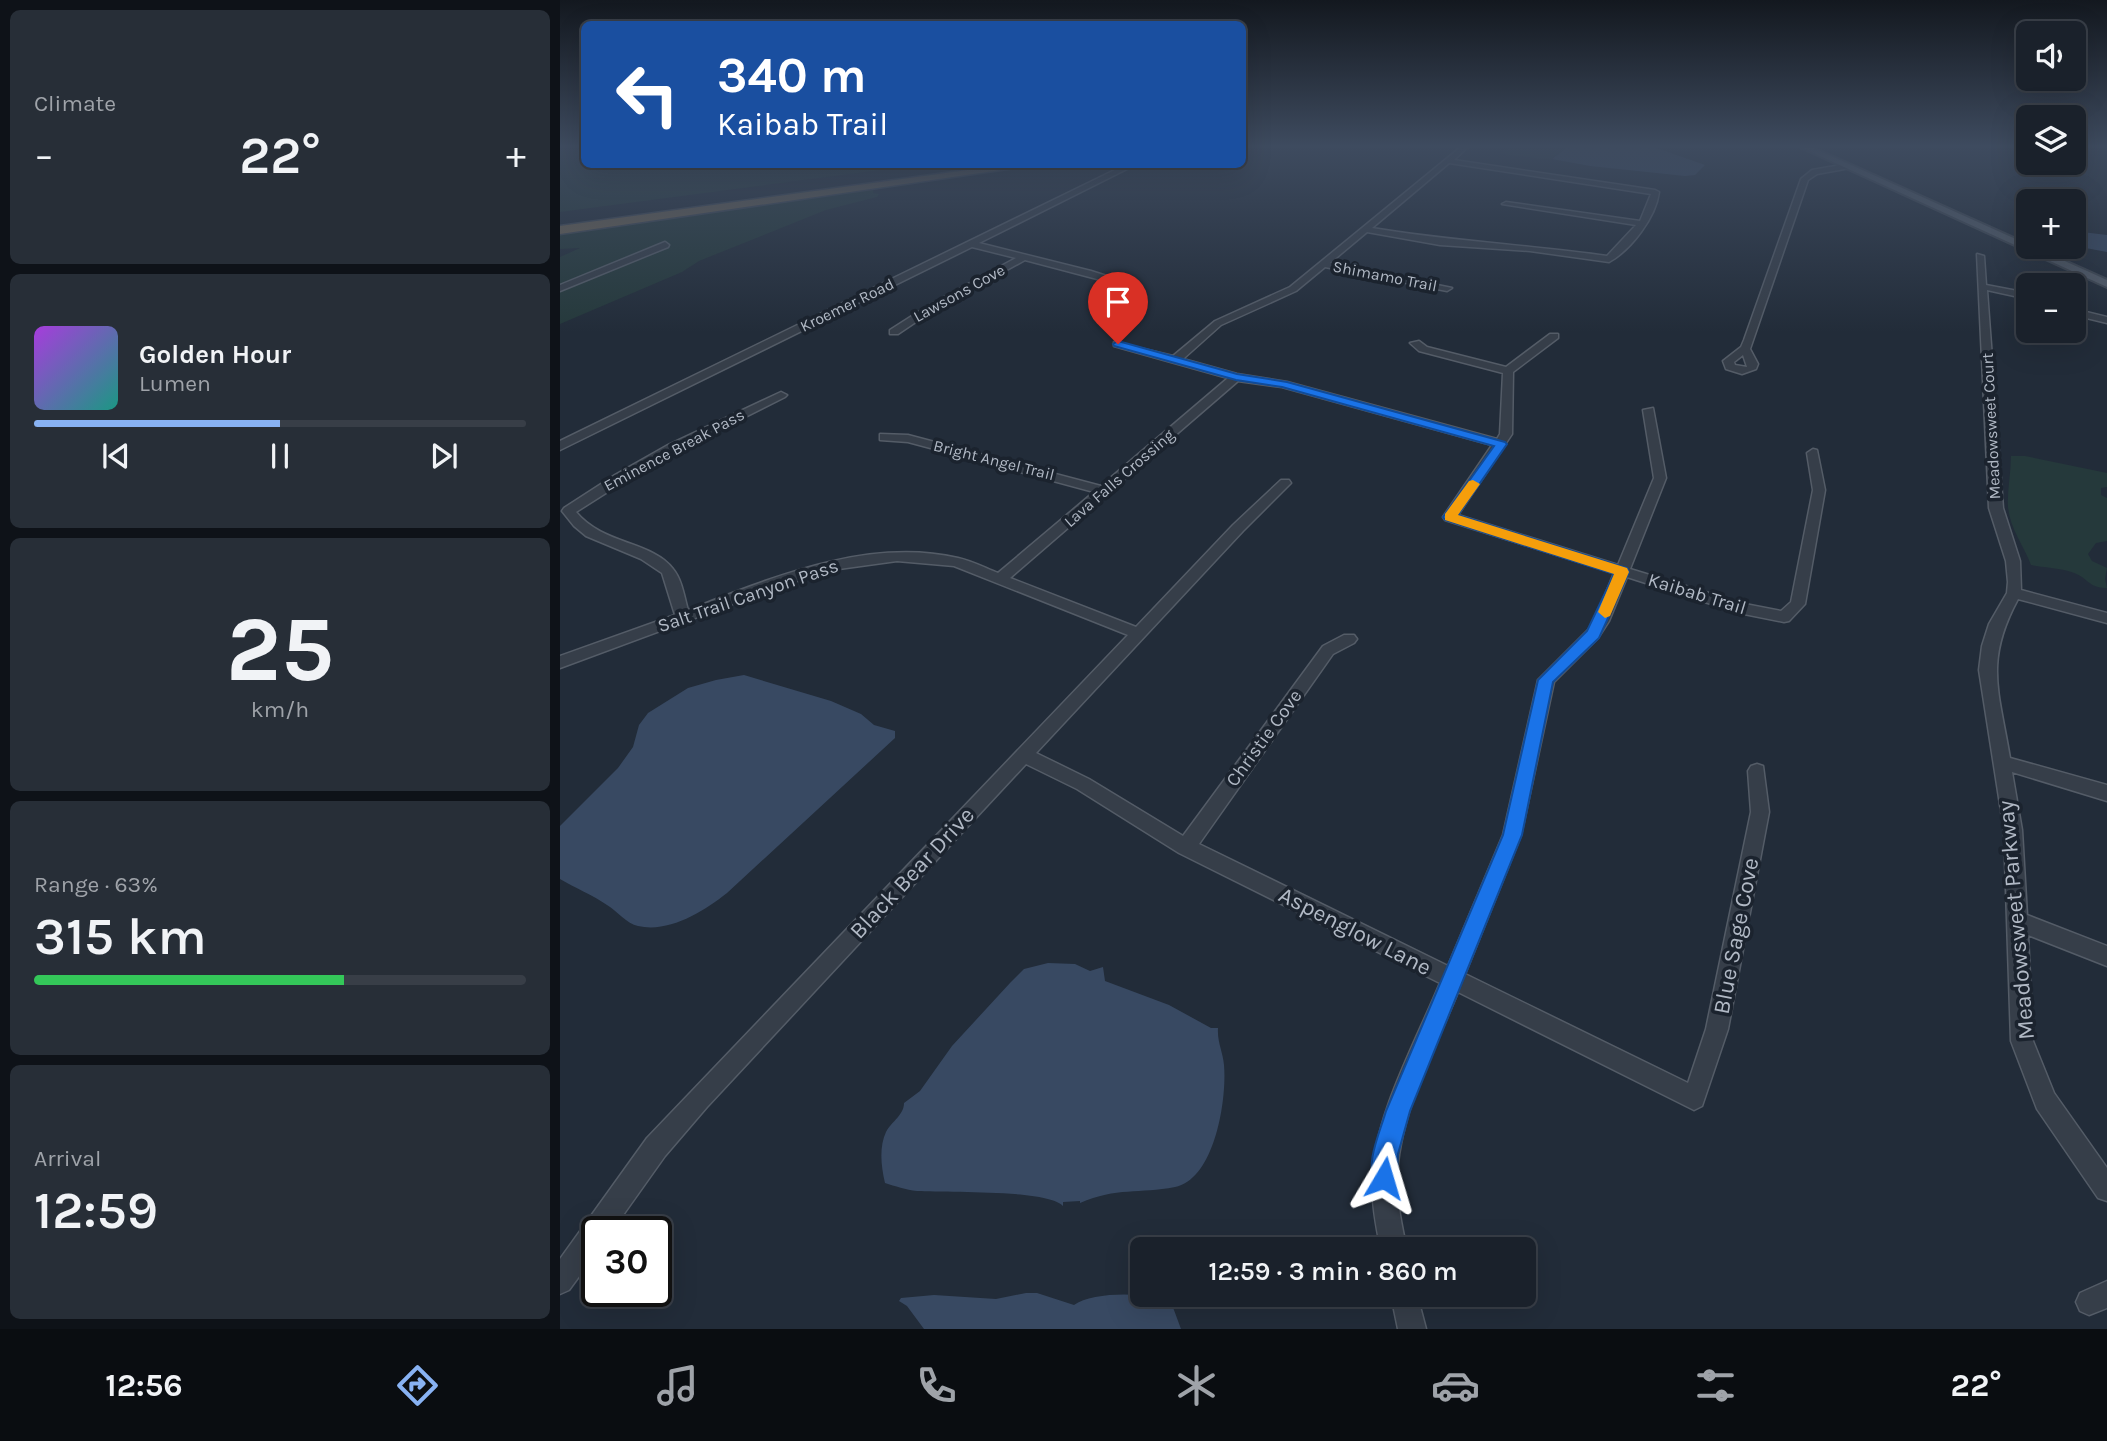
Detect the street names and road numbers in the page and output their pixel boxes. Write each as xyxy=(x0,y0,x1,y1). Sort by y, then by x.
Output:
street label: Shimamo Trail xyxy=(1331,257,1439,295)
street label: Lawsons Cove xyxy=(910,260,1008,326)
street label: Kroemer Road xyxy=(797,274,897,336)
street label: Meadowsweet Court xyxy=(1978,352,2004,500)
street label: Eminence Break Pass xyxy=(600,405,748,495)
street label: Lava Falls Crossing xyxy=(1060,425,1178,531)
street label: Bright Angel Trail xyxy=(932,436,1056,484)
street label: Salt Trail Canyon Pass xyxy=(655,555,841,637)
street label: Kaibab Trail xyxy=(1645,569,1749,619)
street label: Christie Cove xyxy=(1222,685,1306,791)
street label: Meadowsweet Parkway xyxy=(1992,799,2040,1041)
street label: Black Bear Drive xyxy=(844,802,980,944)
street label: Blue Sage Cove xyxy=(1708,855,1764,1017)
street label: Aspenglow Lane xyxy=(1274,881,1436,981)

